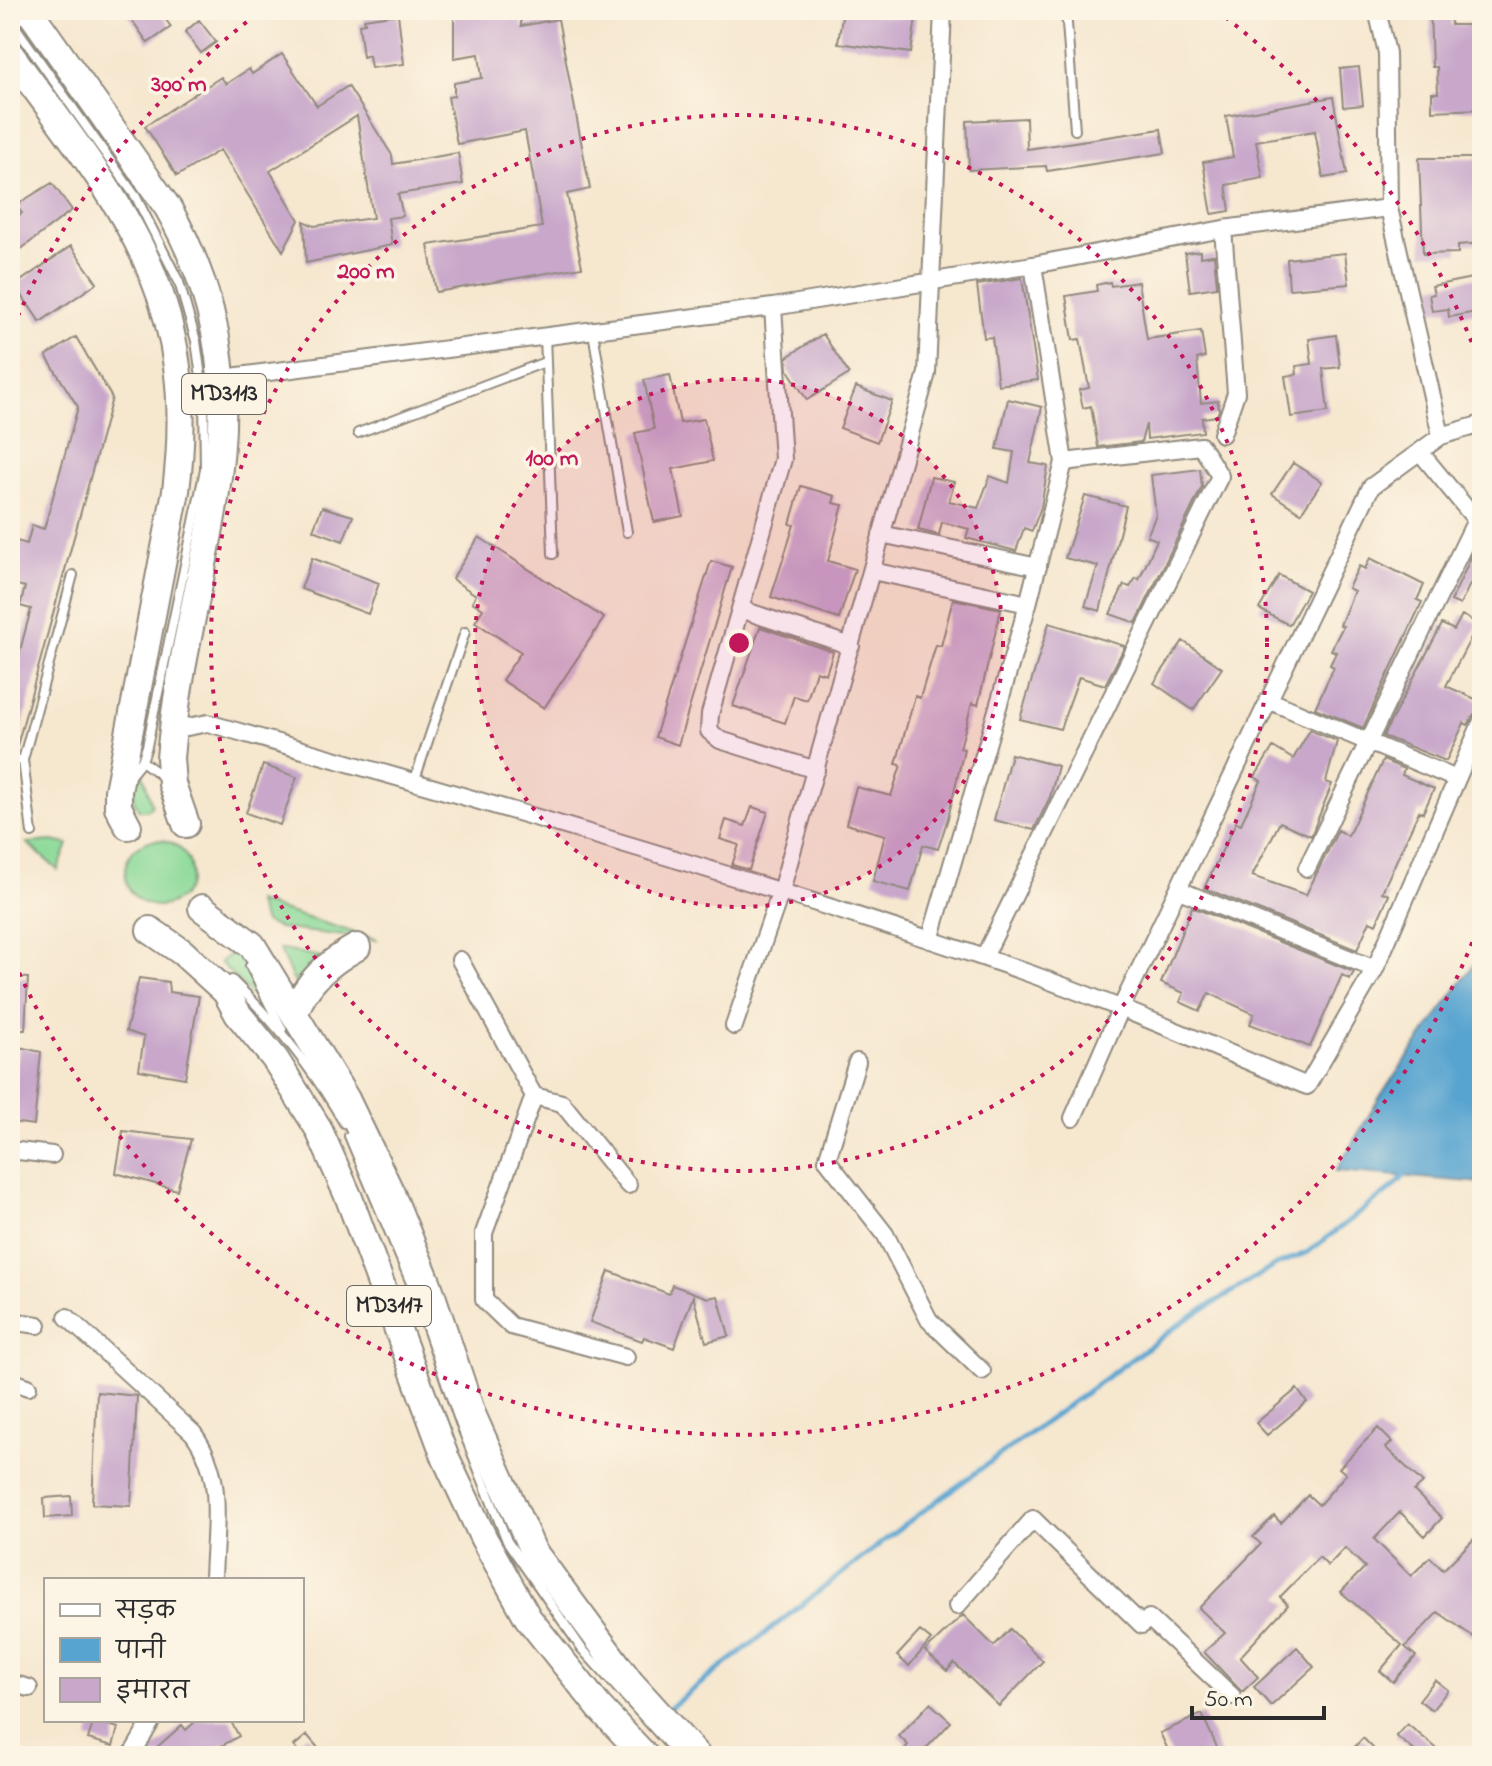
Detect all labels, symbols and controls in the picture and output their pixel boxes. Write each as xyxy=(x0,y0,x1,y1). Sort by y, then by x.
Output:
text: 300 m xyxy=(150,68,207,103)
text: 200 m xyxy=(336,255,395,290)
road number: MD3113 xyxy=(182,374,266,414)
text: 100 m xyxy=(526,442,579,477)
centre of rings xyxy=(725,629,753,657)
road number: MD3117 xyxy=(347,1286,431,1326)
legend xyxy=(44,1578,304,1722)
text: सड़क xyxy=(114,1595,177,1630)
text: पानी xyxy=(114,1632,167,1670)
scale bar xyxy=(1192,1670,1324,1720)
text: इमारत xyxy=(116,1675,191,1710)
text: 50 m xyxy=(1204,1683,1253,1718)

